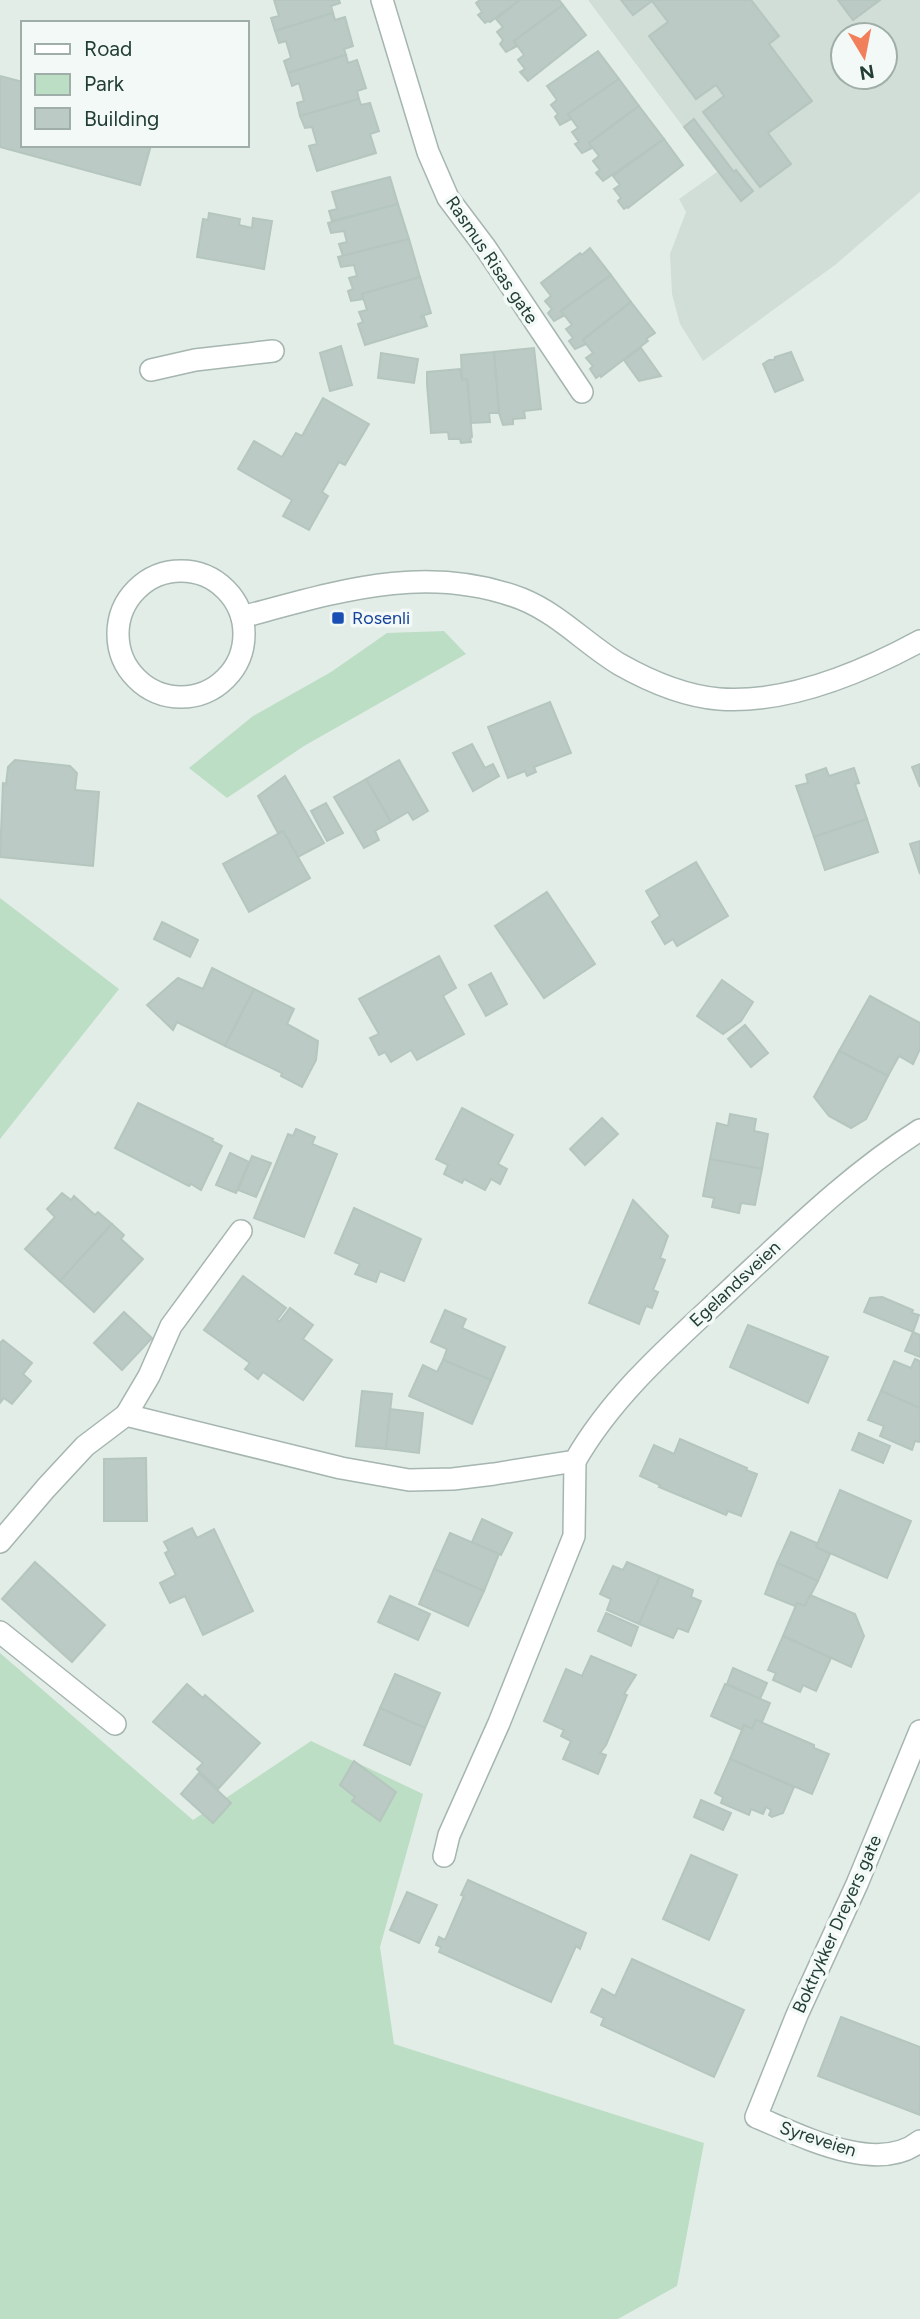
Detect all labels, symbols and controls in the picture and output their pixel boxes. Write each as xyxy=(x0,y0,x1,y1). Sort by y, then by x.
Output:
legend xyxy=(21,21,248,147)
north arrow xyxy=(829,21,899,91)
text: Road xyxy=(84,36,132,61)
text: N xyxy=(858,60,876,85)
text: Park xyxy=(84,71,125,96)
text: Building xyxy=(84,106,159,131)
street label: Rasmus Risas gate xyxy=(441,192,543,328)
place label: Rosenli xyxy=(352,607,410,629)
marker: Rosenli xyxy=(330,610,346,626)
street label: Egelandsveien xyxy=(685,1236,785,1332)
street label: Boktrykker Dreyers gate xyxy=(788,1831,886,2016)
street label: Syreveien xyxy=(777,2116,859,2162)

